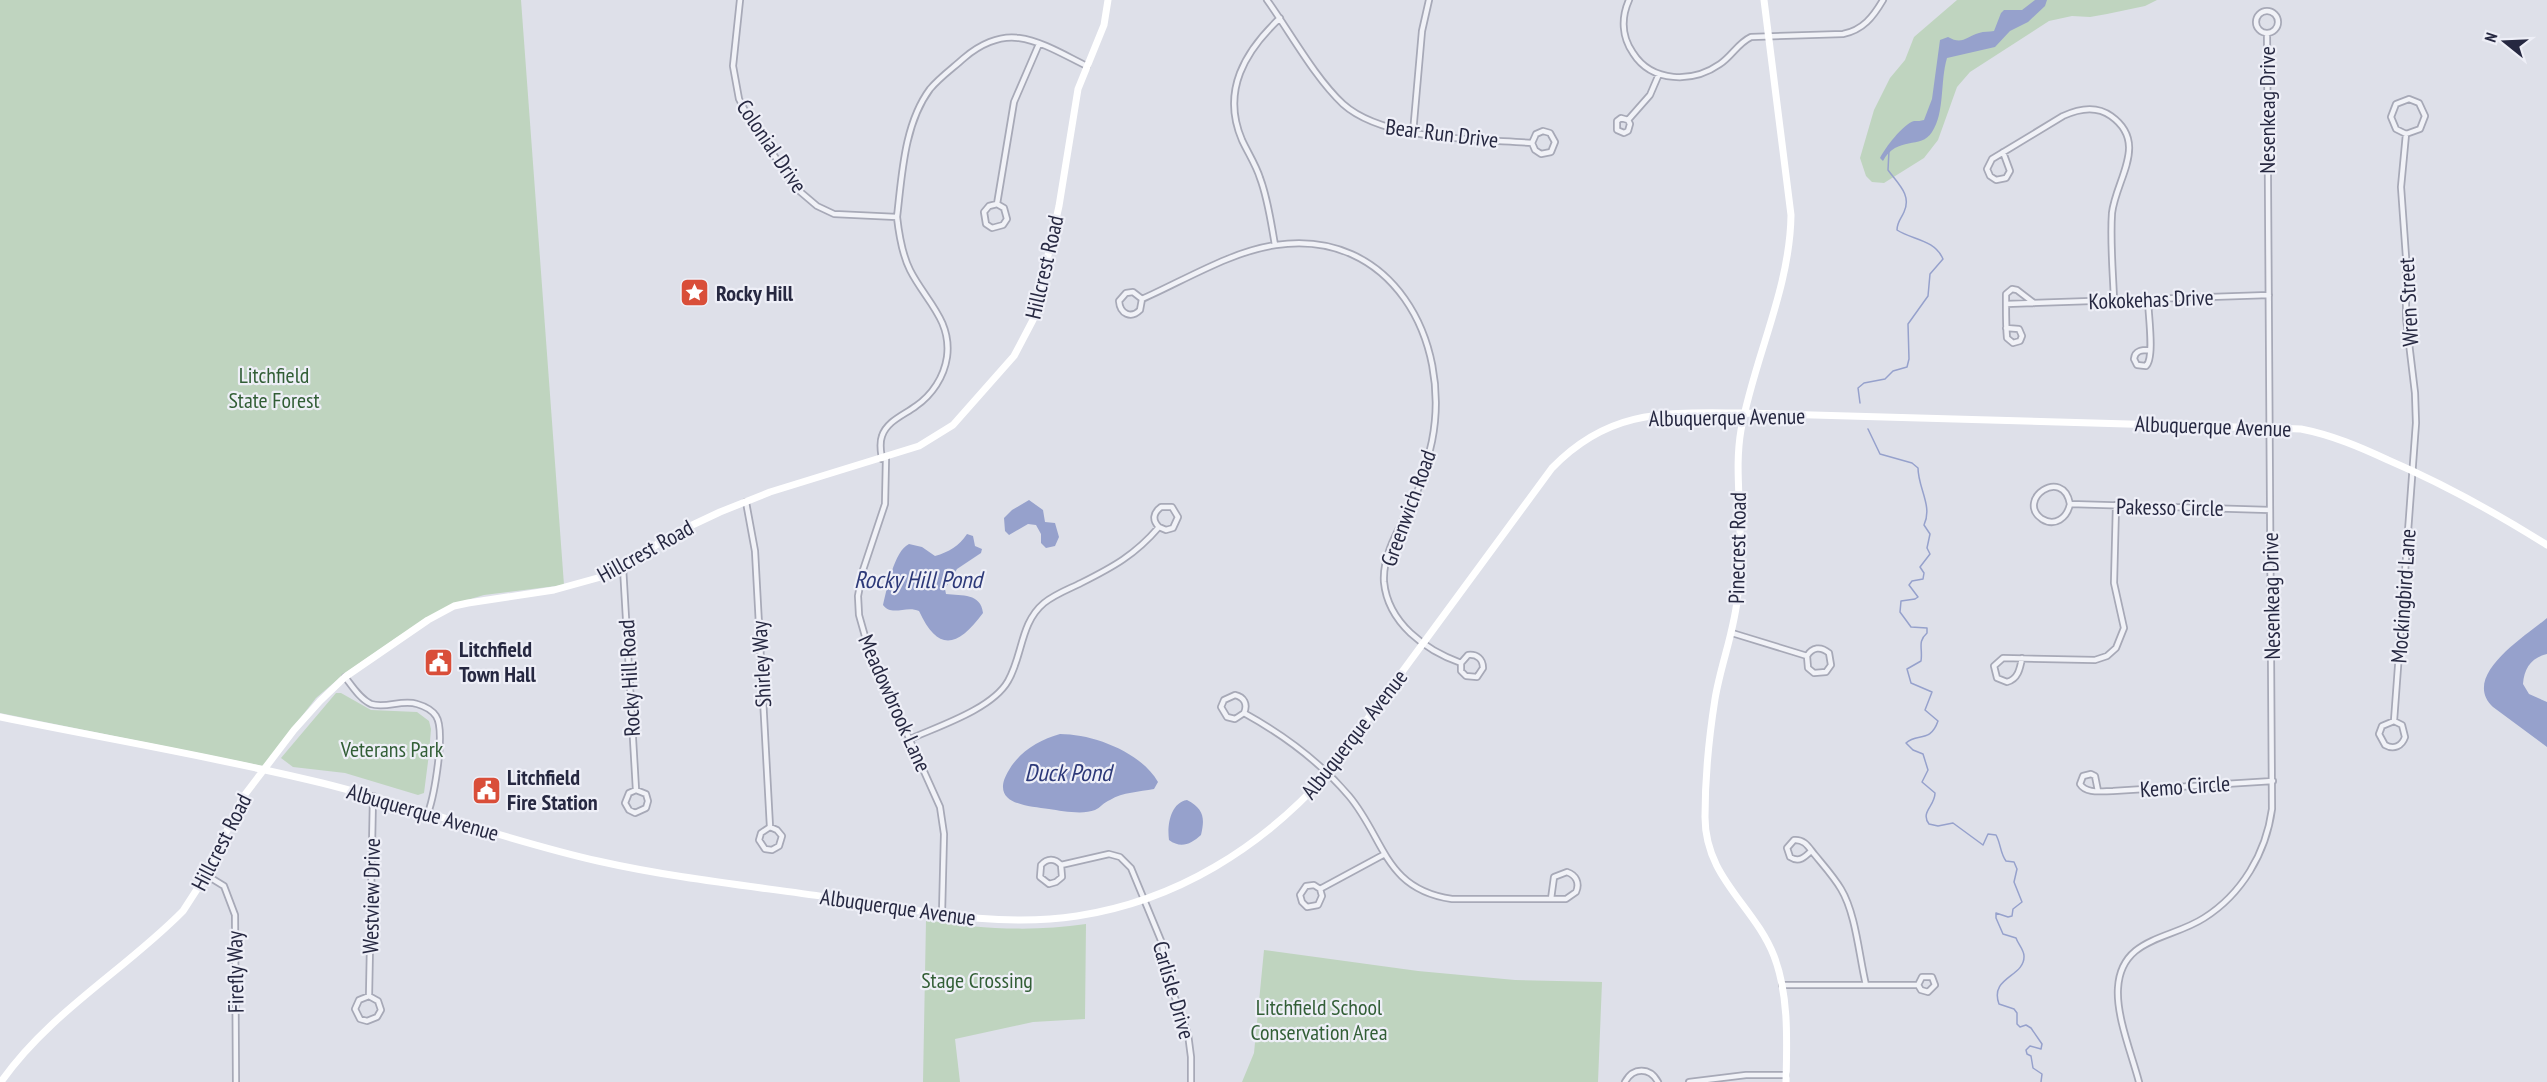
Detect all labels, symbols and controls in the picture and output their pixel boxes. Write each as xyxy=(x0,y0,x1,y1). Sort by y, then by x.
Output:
north arrow xyxy=(2475,12,2535,72)
text: N xyxy=(2480,30,2502,45)
street label: Nesenkeag Drive xyxy=(2253,46,2281,174)
street label: Colonial Drive xyxy=(731,94,813,198)
street label: Bear Run Drive xyxy=(1384,112,1500,154)
street label: Hillcrest Road xyxy=(1018,212,1070,322)
street label: Wren Street xyxy=(2392,257,2424,347)
place icon: Rocky Hill xyxy=(679,277,711,309)
place label: Rocky Hill xyxy=(716,279,794,307)
street label: Kokokehas Drive xyxy=(2088,283,2214,315)
park label: Litchfield State Forest xyxy=(228,361,320,414)
street label: Albuquerque Avenue xyxy=(1648,402,1806,432)
street label: Albuquerque Avenue xyxy=(2134,409,2292,443)
street label: Greenwich Road xyxy=(1374,446,1442,570)
street label: Pinecrest Road xyxy=(1722,492,1752,604)
street label: Pakesso Circle xyxy=(2116,492,2224,522)
street label: Hillcrest Road xyxy=(592,513,698,589)
street label: Mockingbird Lane xyxy=(2384,528,2422,664)
street label: Nesenkeag Drive xyxy=(2256,532,2286,660)
water label: Rocky Hill Pond xyxy=(854,564,986,595)
street label: Rocky Hill Road xyxy=(612,619,646,737)
street label: Shirley Way xyxy=(745,619,777,708)
street label: Meadowbrook Lane xyxy=(852,630,938,776)
place label: Litchfield Town Hall xyxy=(459,635,536,688)
public building icon: Litchfield Town Hall xyxy=(422,646,454,678)
street label: Albuquerque Avenue xyxy=(1295,664,1413,804)
park label: Veterans Park xyxy=(340,735,444,763)
water label: Duck Pond xyxy=(1025,757,1115,788)
place label: Litchfield Fire Station xyxy=(507,763,598,816)
street label: Kemo Circle xyxy=(2139,769,2231,803)
public building icon: Litchfield Fire Station xyxy=(470,774,502,806)
street label: Albuquerque Avenue xyxy=(344,777,502,847)
street label: Hillcrest Road xyxy=(185,789,257,895)
street label: Westview Drive xyxy=(356,838,386,954)
street label: Albuquerque Avenue xyxy=(818,882,978,932)
street label: Firefly Way xyxy=(220,930,250,1013)
street label: Carlisle Drive xyxy=(1147,938,1201,1042)
park label: Stage Crossing xyxy=(921,966,1033,994)
park label: Litchfield School Conservation Area xyxy=(1251,993,1387,1046)

